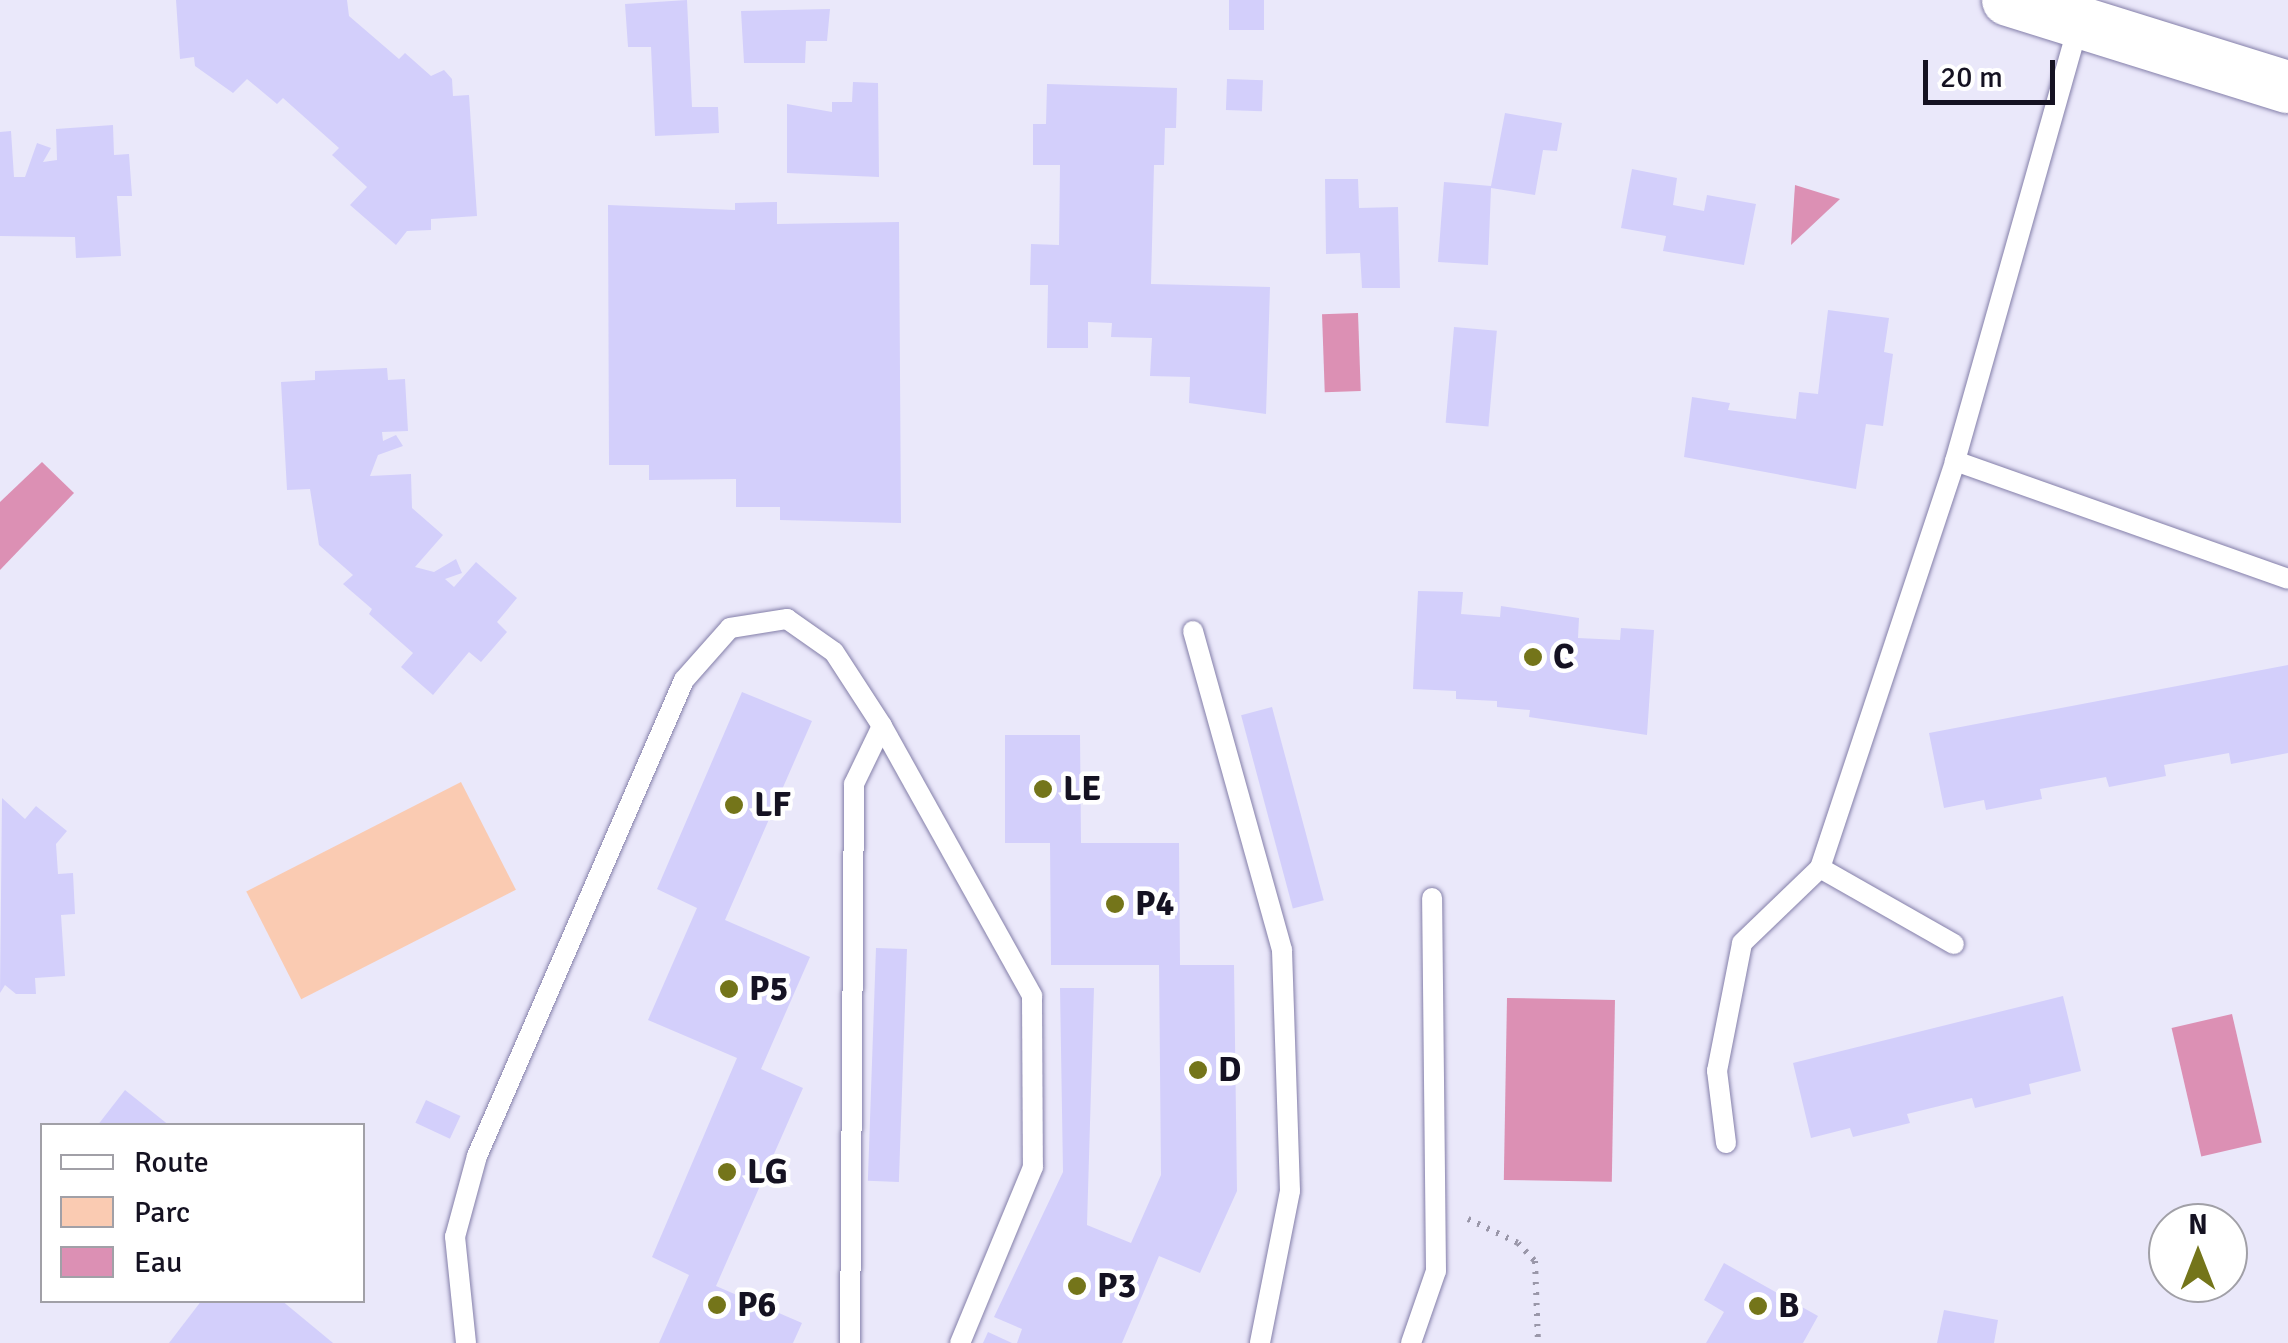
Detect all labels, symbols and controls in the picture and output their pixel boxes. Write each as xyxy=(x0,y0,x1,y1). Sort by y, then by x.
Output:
scale bar xyxy=(1928,40,2060,102)
text: 20 m xyxy=(1940,59,2003,96)
place label: C xyxy=(1553,636,1574,678)
marker: C xyxy=(1522,646,1544,668)
place label: LE xyxy=(1063,768,1101,810)
marker: LE xyxy=(1032,778,1054,800)
place label: LF xyxy=(754,784,791,826)
marker: LF xyxy=(723,794,745,816)
place label: P4 xyxy=(1135,883,1175,925)
marker: P4 xyxy=(1104,893,1126,915)
place label: P5 xyxy=(749,968,789,1010)
marker: P5 xyxy=(718,978,740,1000)
place label: D xyxy=(1218,1049,1241,1091)
marker: D xyxy=(1187,1059,1209,1081)
legend xyxy=(40,1123,365,1303)
text: Route xyxy=(134,1144,209,1181)
place label: LG xyxy=(747,1151,788,1193)
marker: LG xyxy=(716,1161,738,1183)
text: Parc xyxy=(134,1194,190,1231)
north arrow xyxy=(2148,1203,2248,1303)
text: N xyxy=(2188,1208,2208,1242)
text: Eau xyxy=(134,1244,182,1281)
place label: P3 xyxy=(1097,1265,1137,1307)
marker: P3 xyxy=(1066,1275,1088,1297)
place label: P6 xyxy=(737,1284,777,1326)
place label: B xyxy=(1778,1285,1800,1327)
marker: P6 xyxy=(706,1294,728,1316)
marker: B xyxy=(1747,1295,1769,1317)

